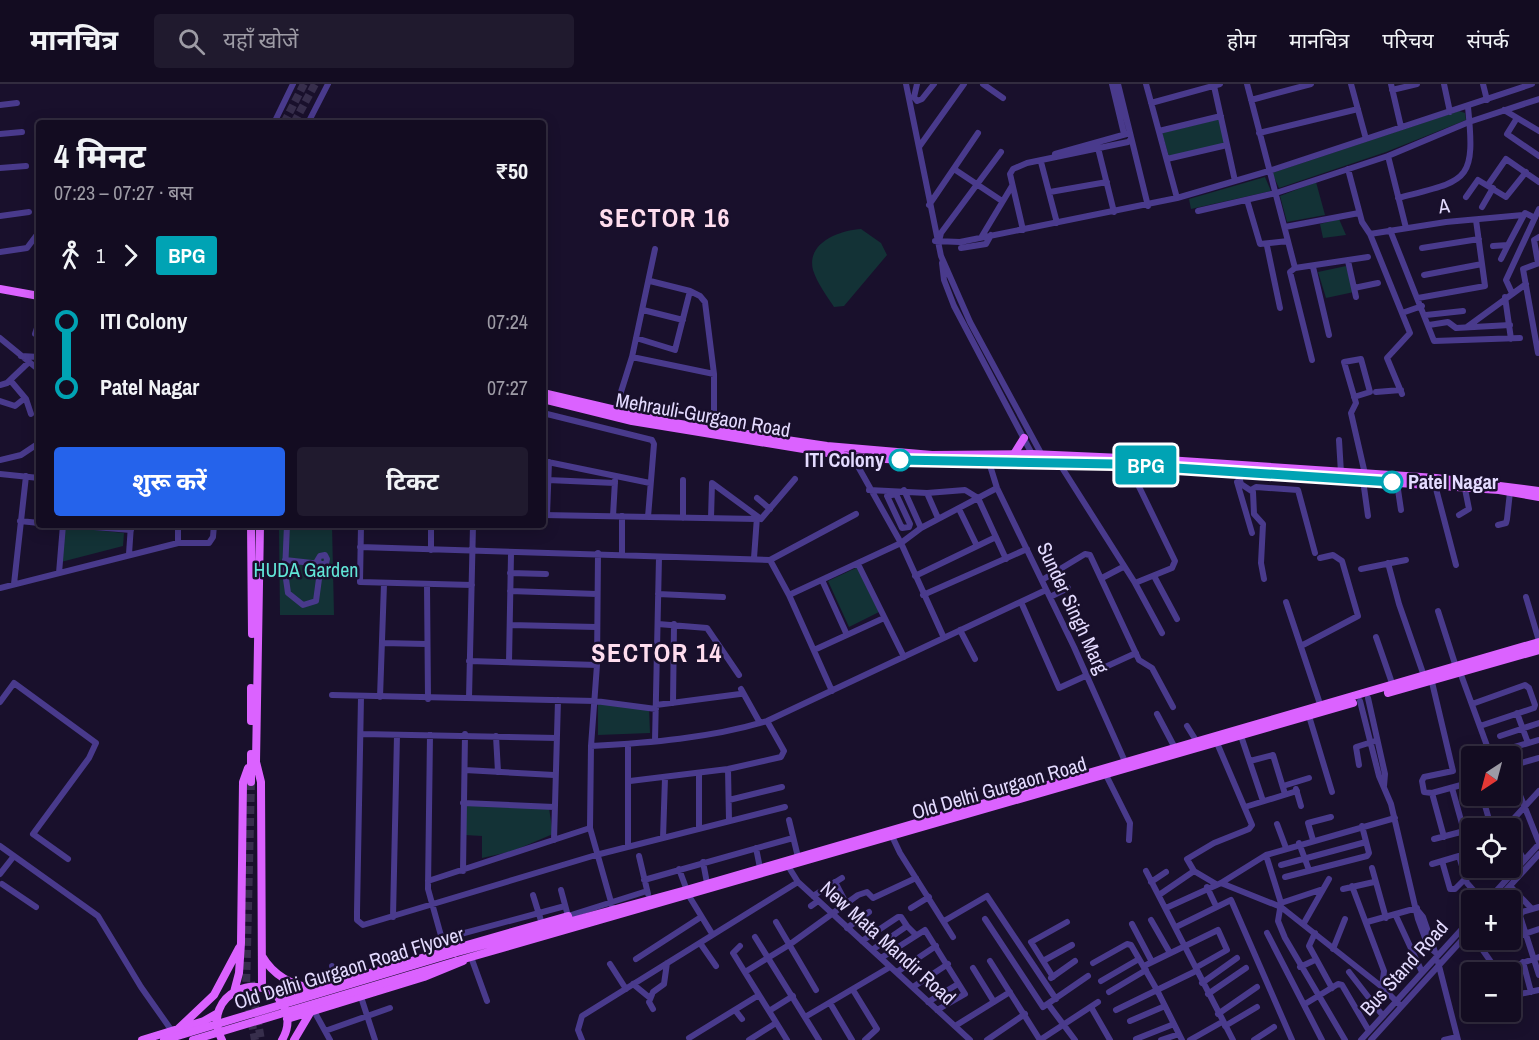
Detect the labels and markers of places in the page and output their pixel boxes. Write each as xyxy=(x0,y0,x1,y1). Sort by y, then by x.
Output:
place label: ITI Colony xyxy=(805,446,885,473)
marker: ITI Colony xyxy=(889,449,911,471)
place label: Patel Nagar xyxy=(1408,468,1499,495)
marker: Patel Nagar xyxy=(1381,471,1403,493)

